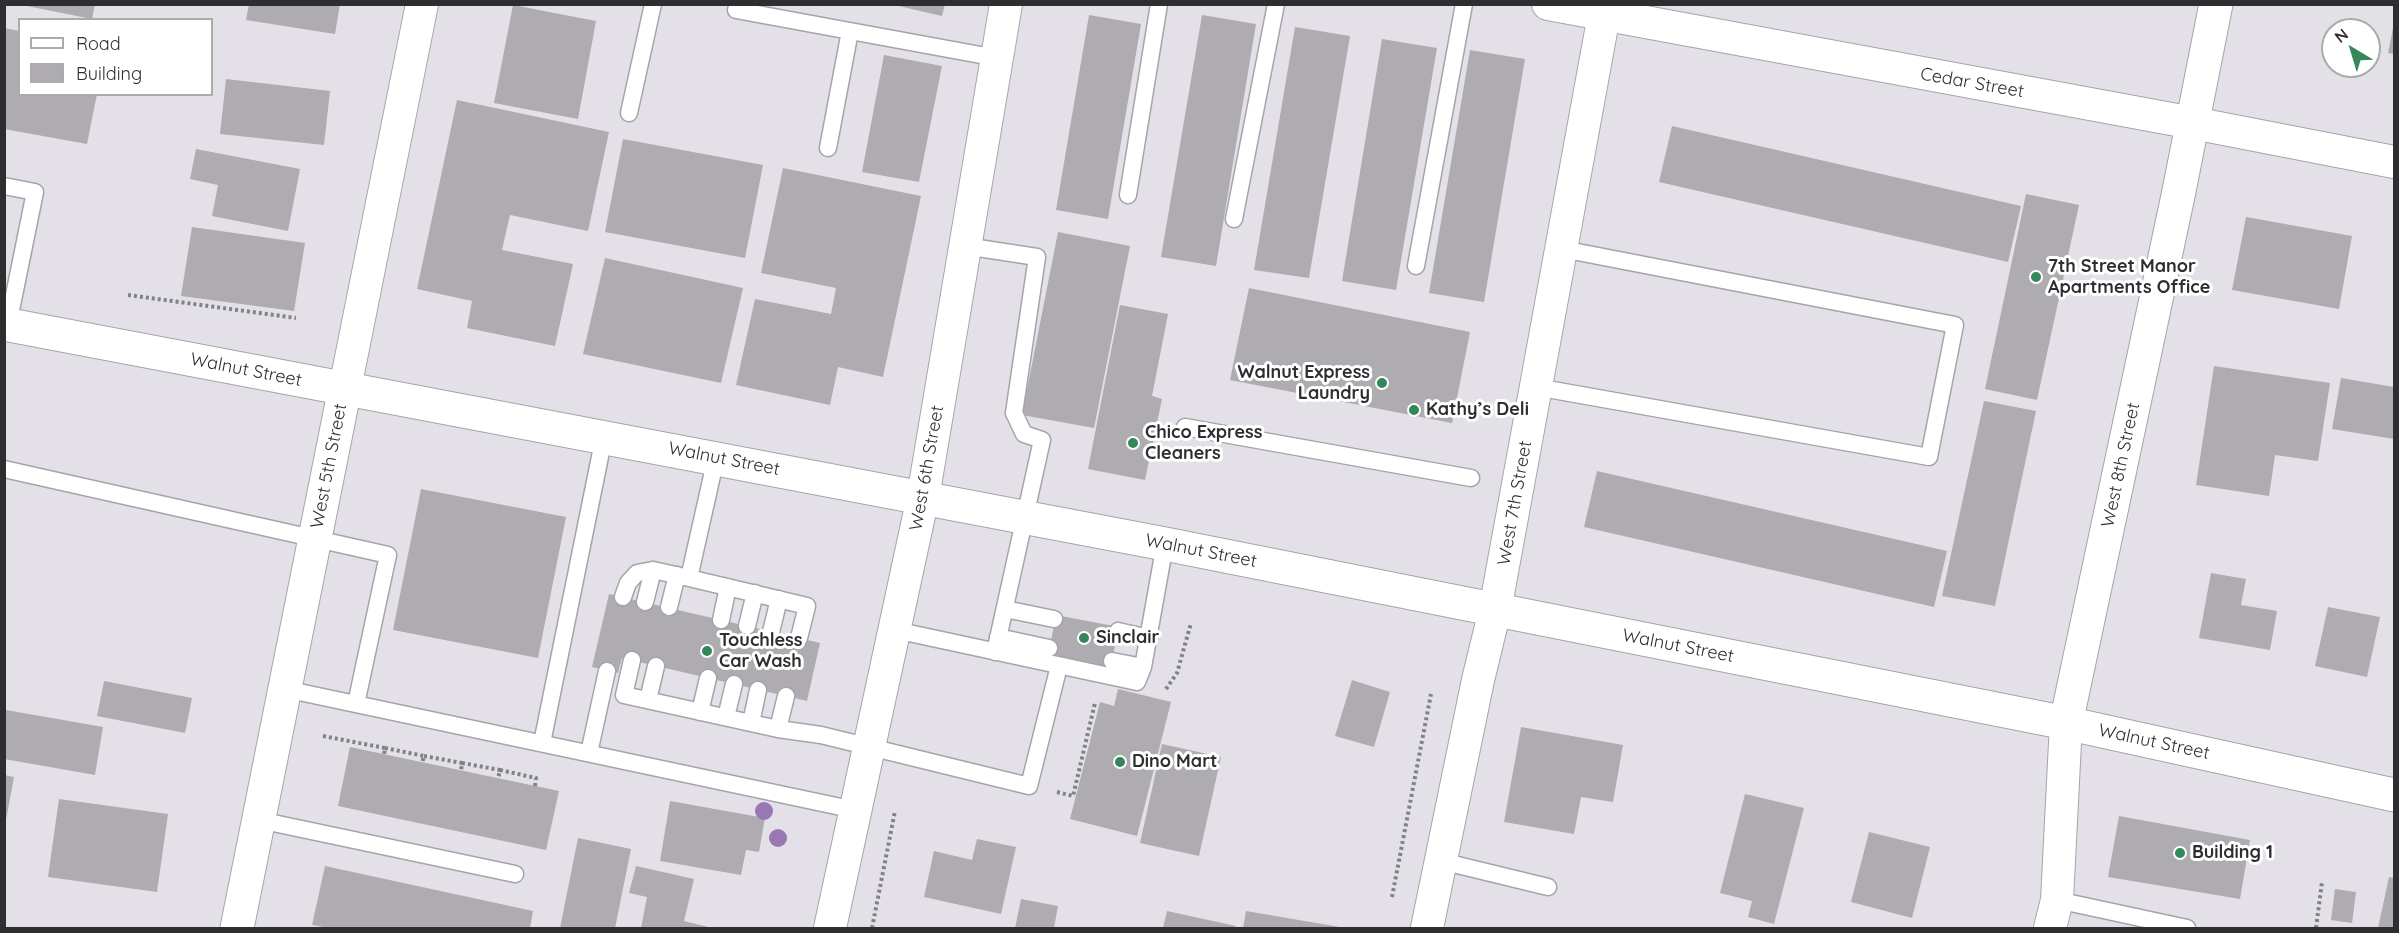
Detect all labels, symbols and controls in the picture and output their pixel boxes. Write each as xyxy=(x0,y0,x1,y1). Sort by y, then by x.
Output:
legend xyxy=(18,18,213,96)
north arrow xyxy=(2321,18,2381,78)
text: N xyxy=(2330,24,2352,47)
text: Road xyxy=(76,32,121,55)
text: Building xyxy=(76,62,142,85)
street label: Cedar Street xyxy=(1919,63,2025,103)
place label: 7th Street Manor Apartments Office xyxy=(2048,256,2210,298)
marker: 7th Street Manor Apartments Office xyxy=(2029,270,2043,284)
street label: Walnut Street xyxy=(188,349,304,391)
place label: Walnut Express Laundry xyxy=(1238,362,1370,404)
marker: Walnut Express Laundry xyxy=(1375,376,1389,390)
place label: Kathy’s Deli xyxy=(1426,399,1529,421)
street label: West 8th Street xyxy=(2097,401,2145,529)
street label: West 5th Street xyxy=(306,402,352,530)
marker: Kathy’s Deli xyxy=(1407,403,1421,417)
street label: West 6th Street xyxy=(905,404,949,532)
place label: Chico Express Cleaners xyxy=(1145,422,1262,464)
marker: Chico Express Cleaners xyxy=(1126,436,1140,450)
street label: Walnut Street xyxy=(666,438,782,480)
street label: West 7th Street xyxy=(1493,439,1537,567)
street label: Walnut Street xyxy=(1143,530,1259,572)
street label: Walnut Street xyxy=(1620,625,1736,667)
place label: Sinclair xyxy=(1096,627,1159,649)
place label: Touchless Car Wash xyxy=(719,630,802,672)
marker: Sinclair xyxy=(1077,631,1091,645)
marker: Touchless Car Wash xyxy=(700,644,714,658)
street label: Walnut Street xyxy=(2096,720,2212,764)
place label: Dino Mart xyxy=(1132,751,1217,773)
marker: Dino Mart xyxy=(1113,755,1127,769)
place label: Building 1 xyxy=(2192,842,2273,864)
marker: Building 1 xyxy=(2173,846,2187,860)

